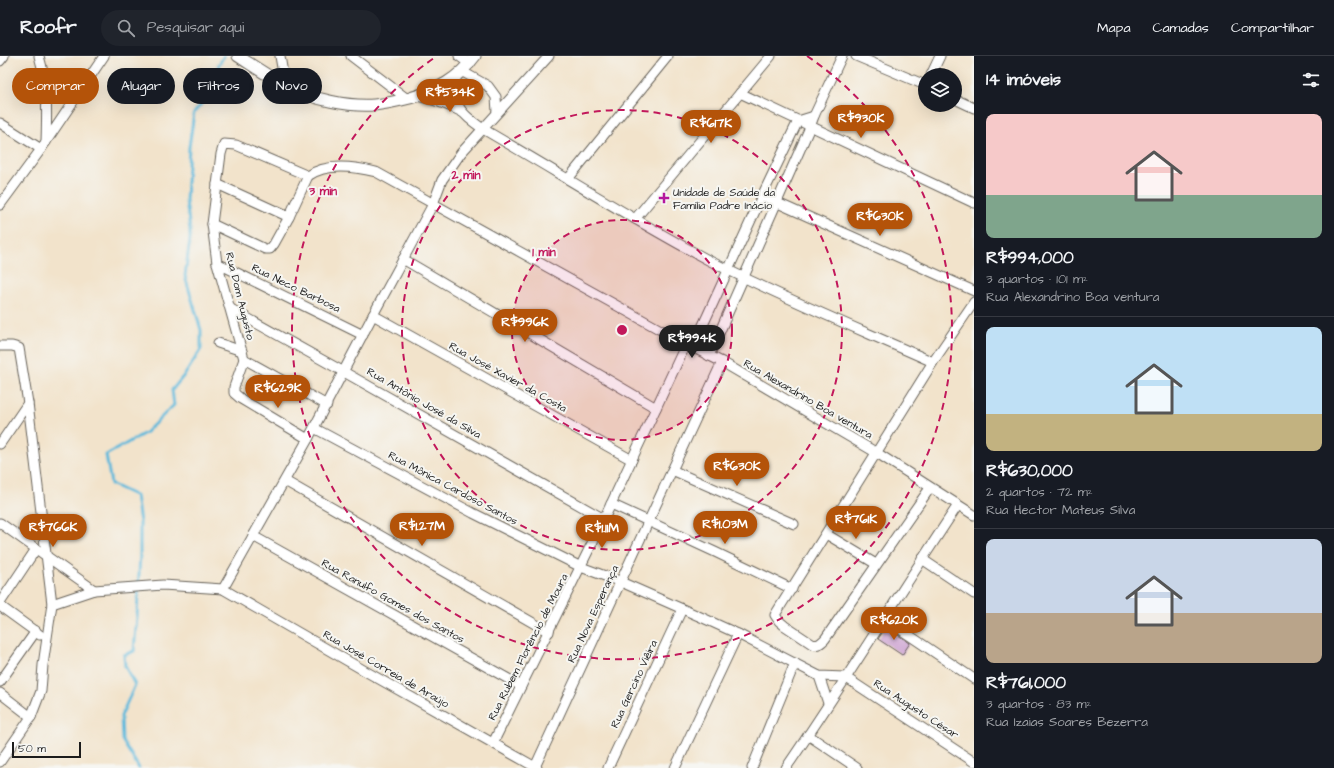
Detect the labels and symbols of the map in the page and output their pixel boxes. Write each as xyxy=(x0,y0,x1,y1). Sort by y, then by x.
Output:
pin: R$534K xyxy=(417,79,483,113)
pin: R$930K xyxy=(828,105,894,139)
pin: R$617K xyxy=(678,110,744,144)
text: 2 min xyxy=(451,167,480,184)
text: 3 min xyxy=(308,183,337,200)
place label: Unidade de Saúde da Família Padre Inácio xyxy=(673,185,775,213)
marker: Unidade de Saúde da Família Padre Inácio xyxy=(658,192,670,204)
pin: R$630K xyxy=(847,203,913,237)
text: 1 min xyxy=(532,244,556,261)
street label: Rua Dom Augusto xyxy=(221,251,258,342)
street label: Rua Neco Barbosa xyxy=(249,260,343,316)
pin: R$996K xyxy=(492,309,558,343)
centre of rings xyxy=(615,323,629,337)
pin: R$994K xyxy=(659,325,725,359)
street label: Rua José Xavier da Costa xyxy=(446,338,570,416)
street label: Rua Alexandrino Boa ventura xyxy=(741,356,876,442)
street label: Rua Antônio José da Silva xyxy=(364,364,484,442)
pin: R$629K xyxy=(245,375,311,409)
street label: Rua Mônica Cardoso Santos xyxy=(386,447,521,529)
pin: R$630K xyxy=(704,453,770,487)
pin: R$761K xyxy=(823,506,889,540)
pin: R$1.03M xyxy=(688,511,762,545)
pin: R$1.27M xyxy=(385,513,459,547)
pin: R$766K xyxy=(20,514,86,548)
pin: R$1.11M xyxy=(565,515,639,549)
street label: Rua Ranulfo Gomes dos Santos xyxy=(319,555,468,647)
street label: Rua Nova Esperança xyxy=(564,562,622,665)
street label: Rua Rubem Florêncio de Moura xyxy=(484,571,572,723)
pin: R$620K xyxy=(861,607,927,641)
street label: Rua José Correia de Araújo xyxy=(320,627,453,712)
street label: Rua Gercino Viêira xyxy=(607,637,661,731)
street label: Rua Augusto César xyxy=(870,676,962,743)
scale bar xyxy=(12,740,81,759)

